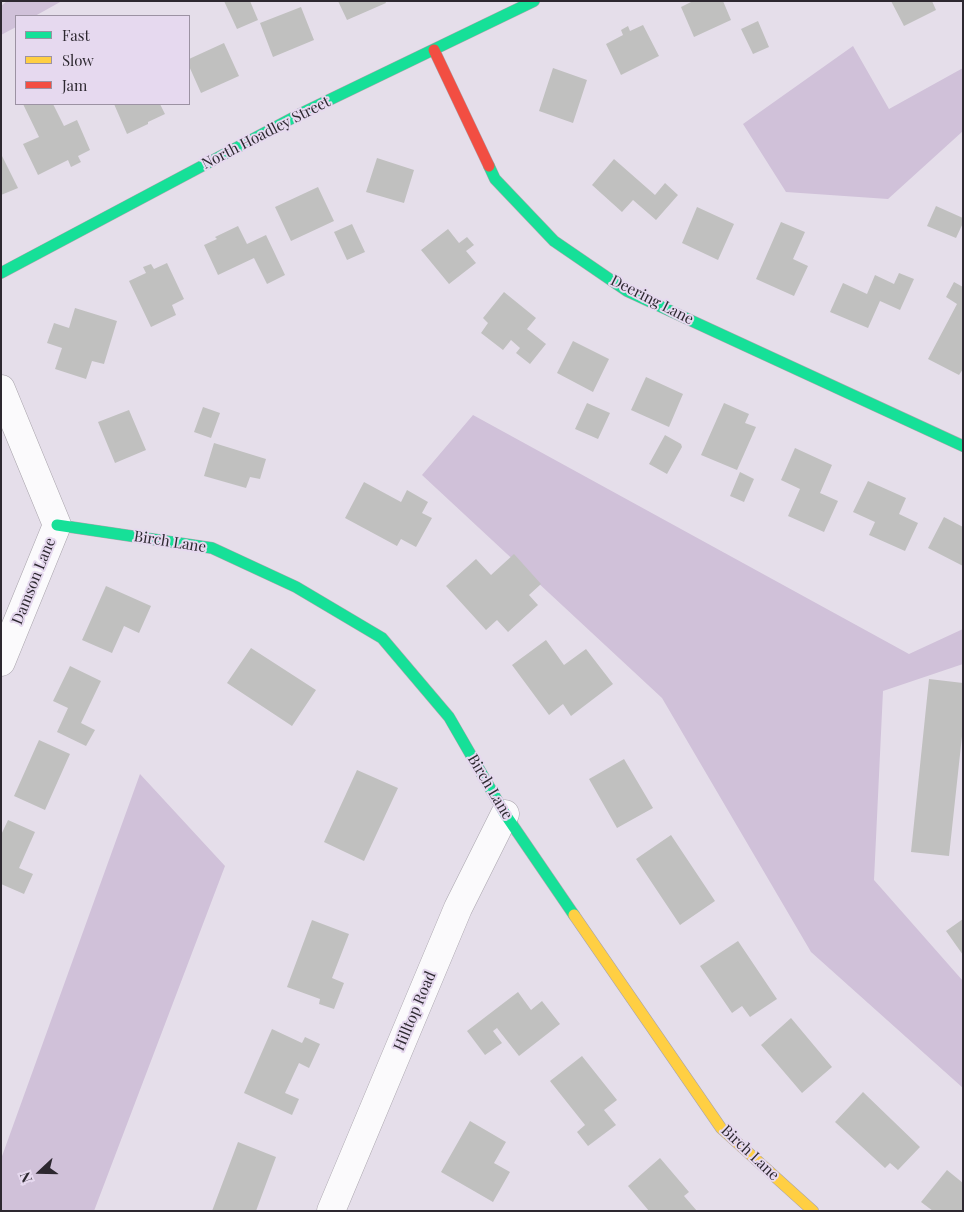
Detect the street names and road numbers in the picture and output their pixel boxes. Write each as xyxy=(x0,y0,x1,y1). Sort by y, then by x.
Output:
street label: North Hoadley Street xyxy=(199,93,333,173)
street label: Deering Lane xyxy=(608,271,696,329)
street label: Birch Lane xyxy=(133,527,207,557)
street label: Damson Lane xyxy=(8,535,60,627)
street label: Birch Lane xyxy=(464,751,516,823)
street label: Hilltop Road xyxy=(390,969,440,1053)
street label: Birch Lane xyxy=(717,1122,783,1184)

